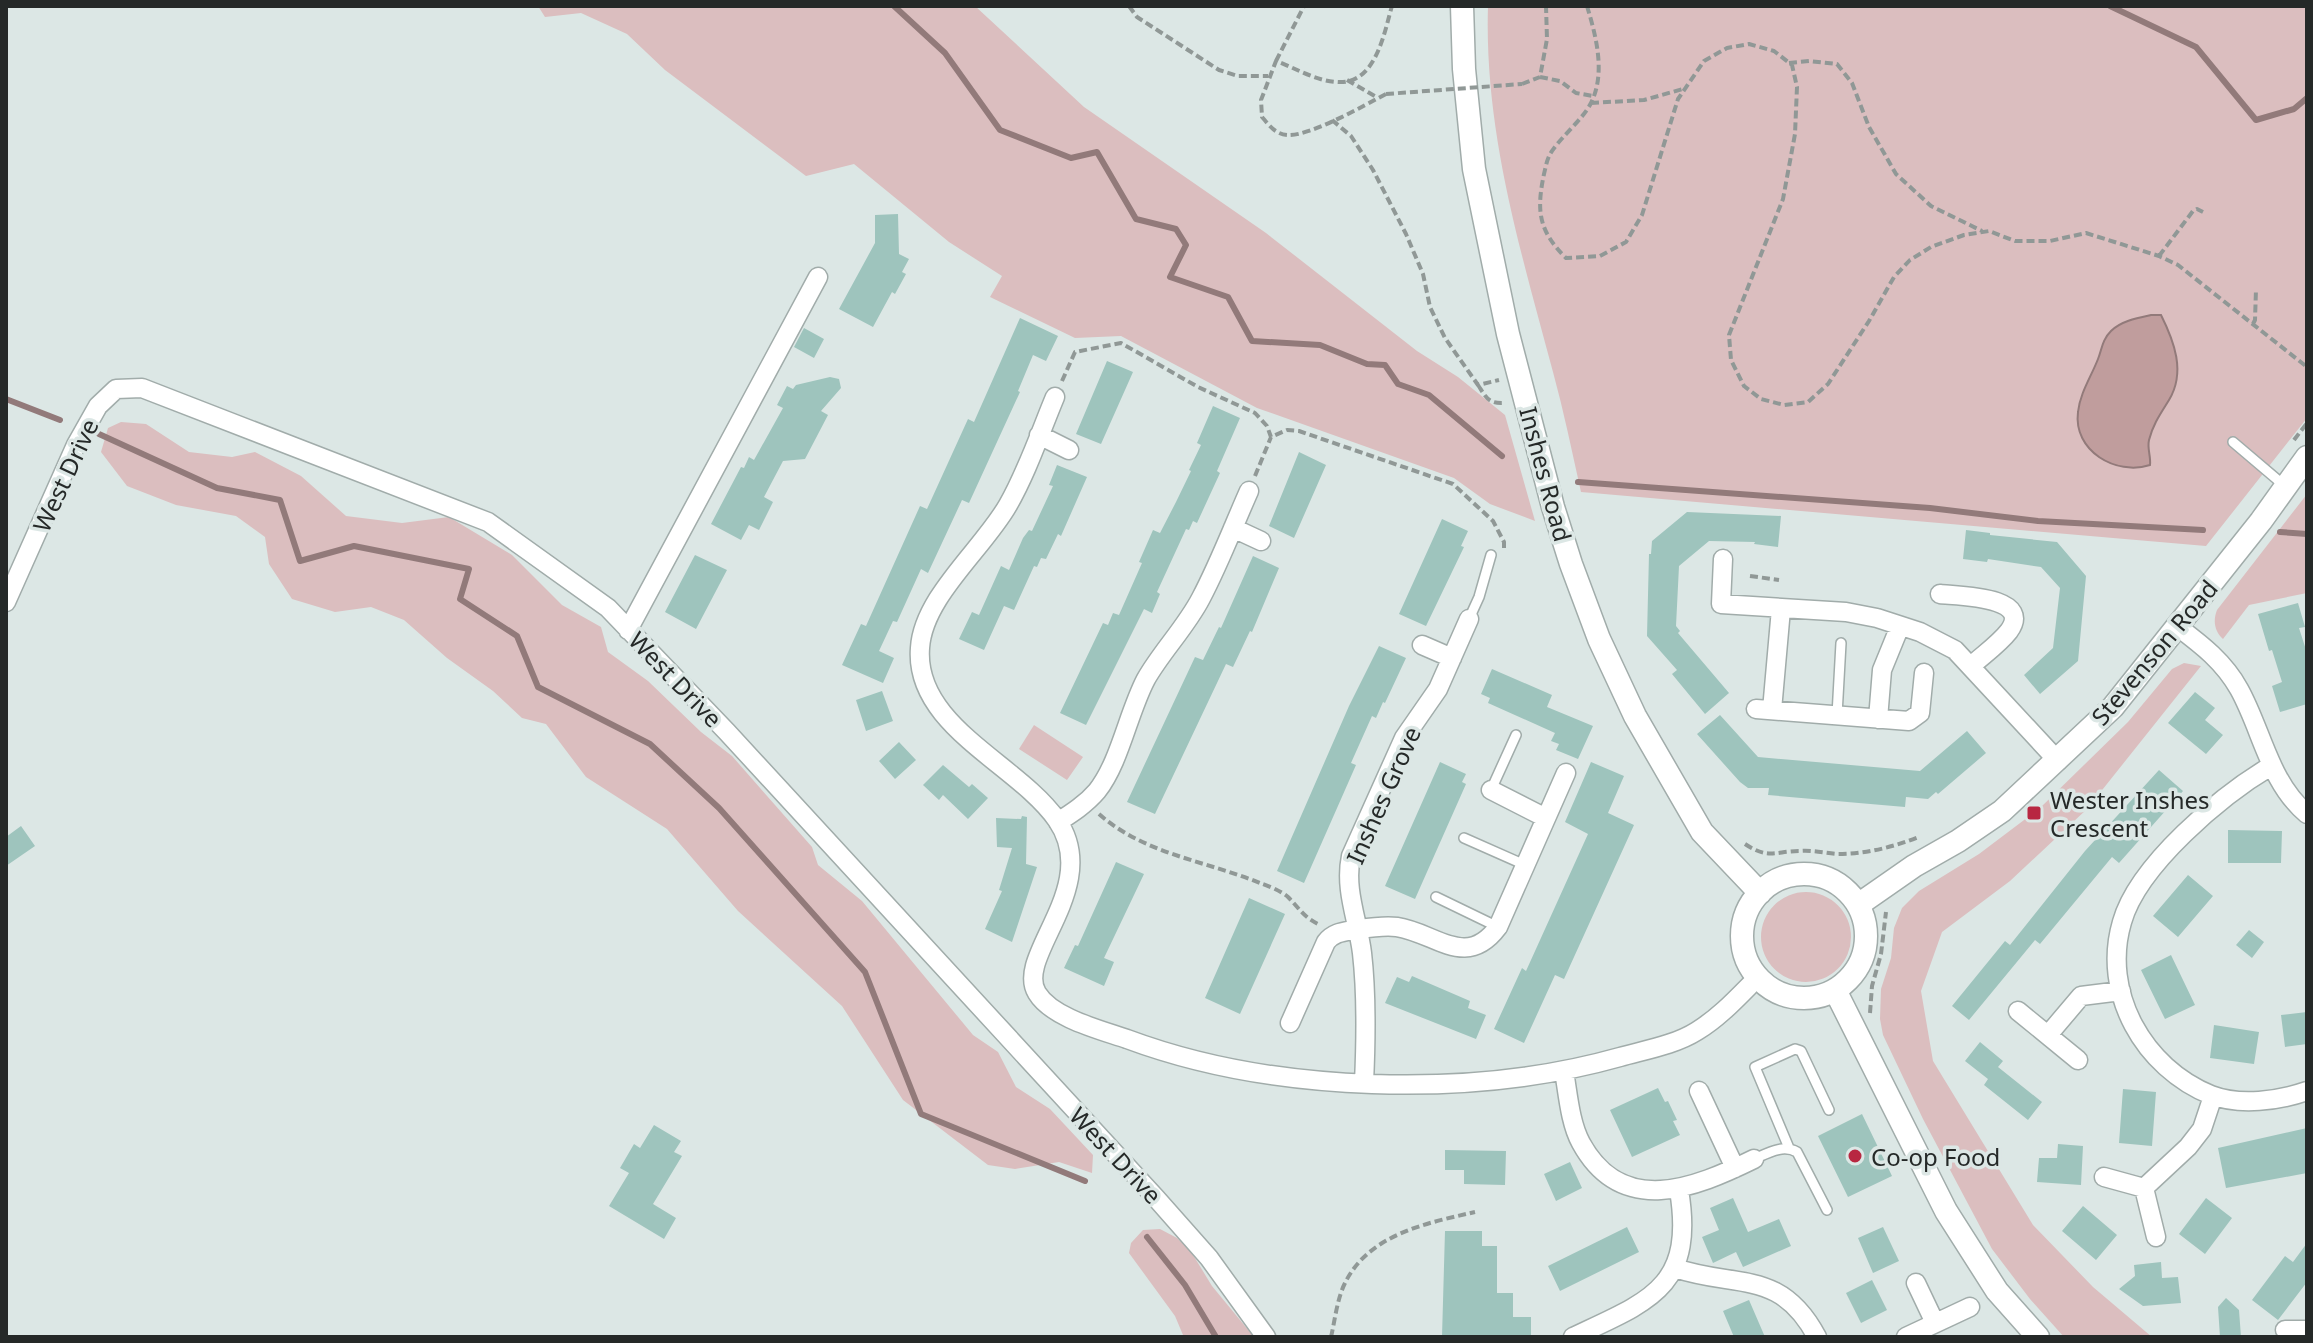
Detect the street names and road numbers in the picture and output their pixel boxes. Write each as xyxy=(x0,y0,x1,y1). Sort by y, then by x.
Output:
street label: Inshes Road xyxy=(1512,403,1580,545)
street label: West Drive xyxy=(24,413,106,537)
street label: Stevenson Road xyxy=(2083,572,2225,732)
street label: West Drive xyxy=(622,624,730,734)
street label: Inshes Grove xyxy=(1338,721,1428,869)
street label: West Drive xyxy=(1063,1099,1169,1211)

